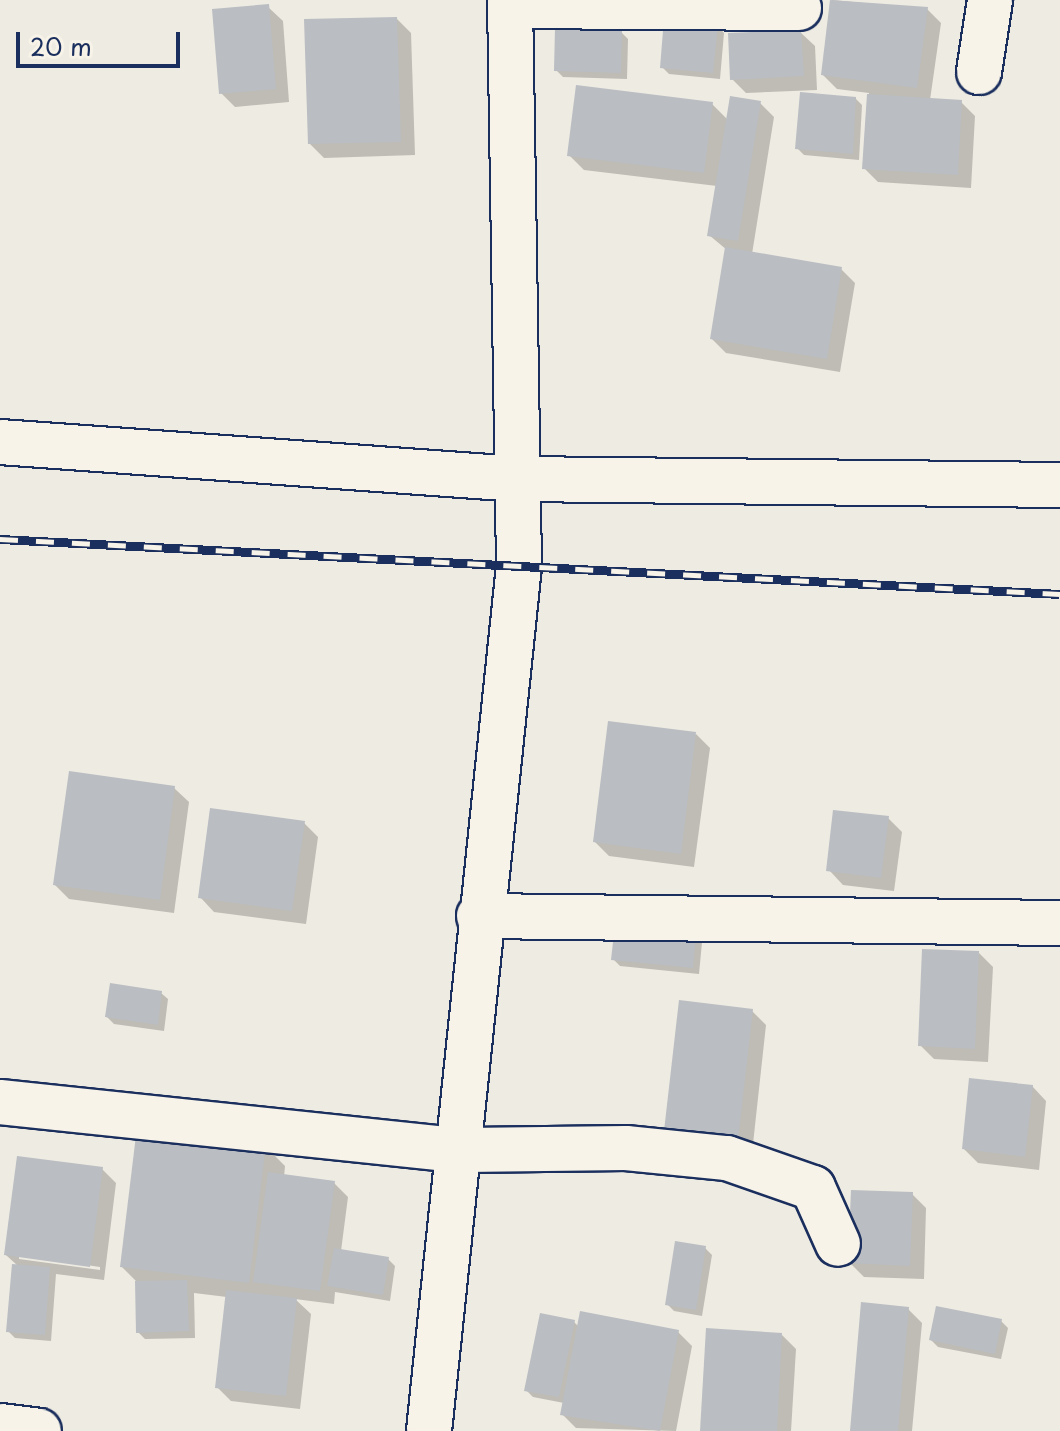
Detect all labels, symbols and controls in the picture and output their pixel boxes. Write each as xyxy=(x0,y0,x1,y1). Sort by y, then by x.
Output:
scale bar xyxy=(20,16,184,66)
text: 20 m xyxy=(30,28,92,64)

